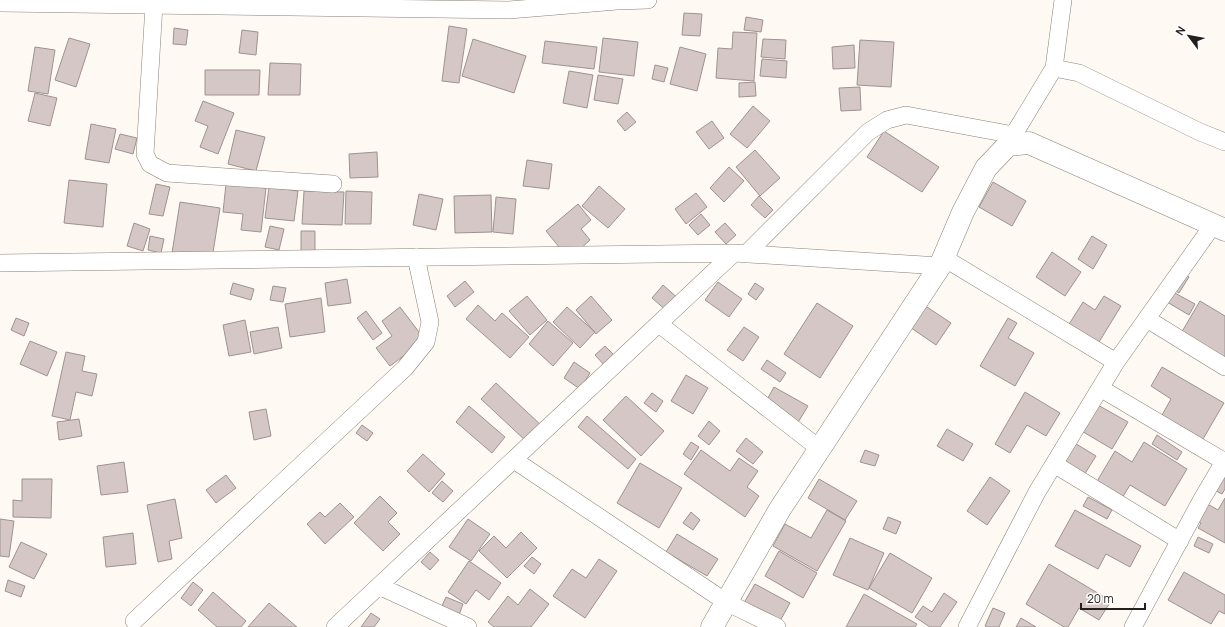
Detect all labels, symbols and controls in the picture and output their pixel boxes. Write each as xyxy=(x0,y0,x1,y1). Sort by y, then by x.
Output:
north arrow xyxy=(1169,16,1209,56)
text: N xyxy=(1172,23,1189,38)
scale bar xyxy=(1081,585,1145,611)
text: 20 m xyxy=(1087,590,1114,607)

